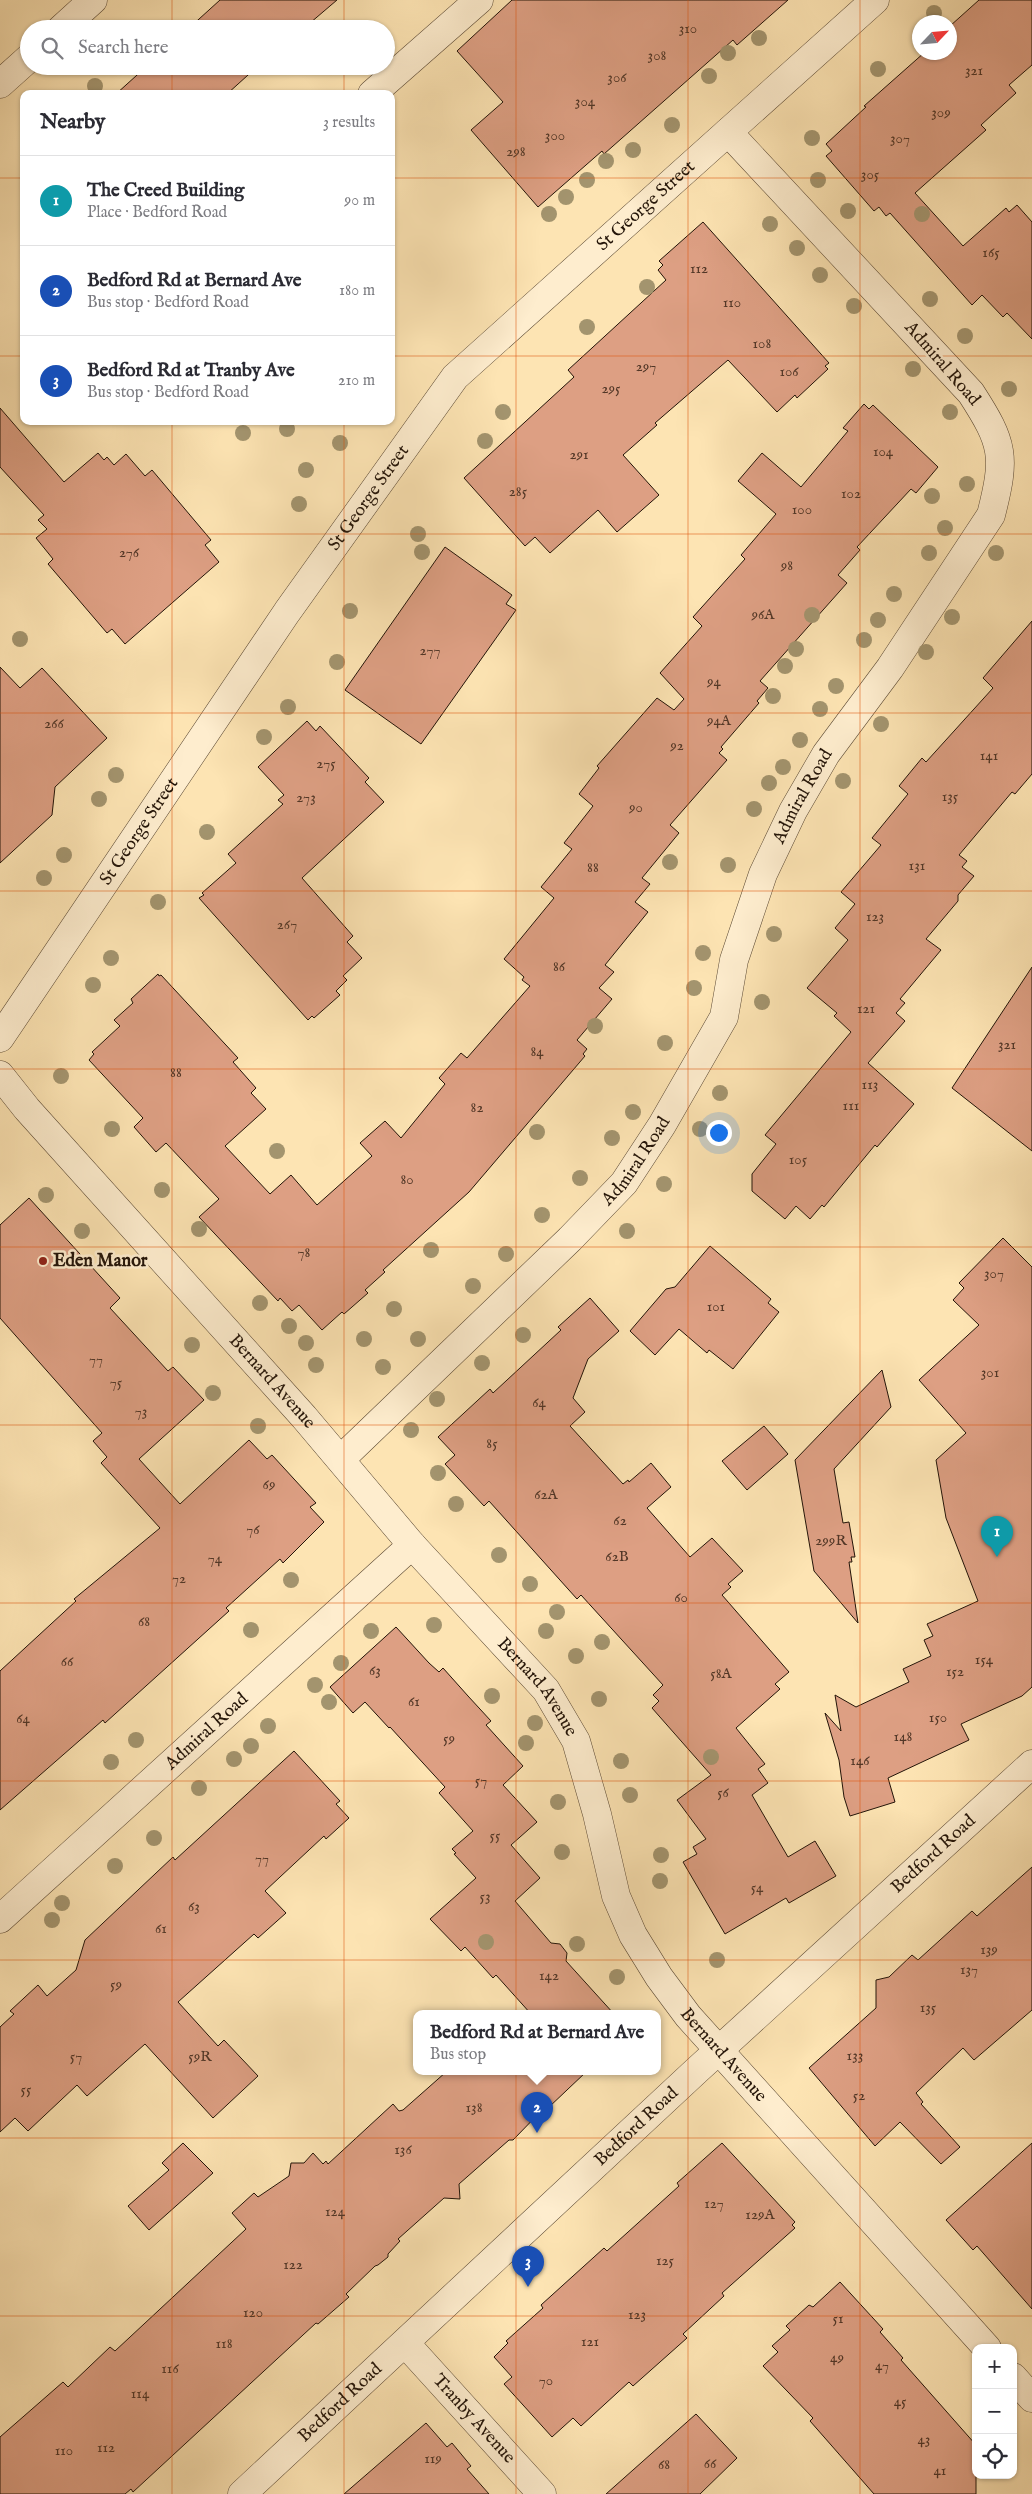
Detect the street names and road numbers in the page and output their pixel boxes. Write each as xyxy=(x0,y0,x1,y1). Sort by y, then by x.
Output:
street label: St George Street xyxy=(592,155,700,256)
street label: Admiral Road xyxy=(898,316,985,411)
street label: St George Street xyxy=(323,440,414,555)
street label: Admiral Road xyxy=(767,745,838,848)
street label: St George Street xyxy=(95,773,184,890)
street label: Admiral Road xyxy=(596,1112,676,1212)
street label: Bernard Avenue xyxy=(224,1329,321,1434)
street label: Bernard Avenue xyxy=(492,1633,582,1741)
street label: Admiral Road xyxy=(159,1688,253,1776)
street label: Bedford Road xyxy=(886,1809,981,1899)
street label: Bernard Avenue xyxy=(675,2003,772,2107)
street label: Bedford Road xyxy=(589,2082,684,2171)
street label: Bedford Road xyxy=(293,2358,387,2447)
street label: Tranby Avenue xyxy=(427,2369,520,2468)

